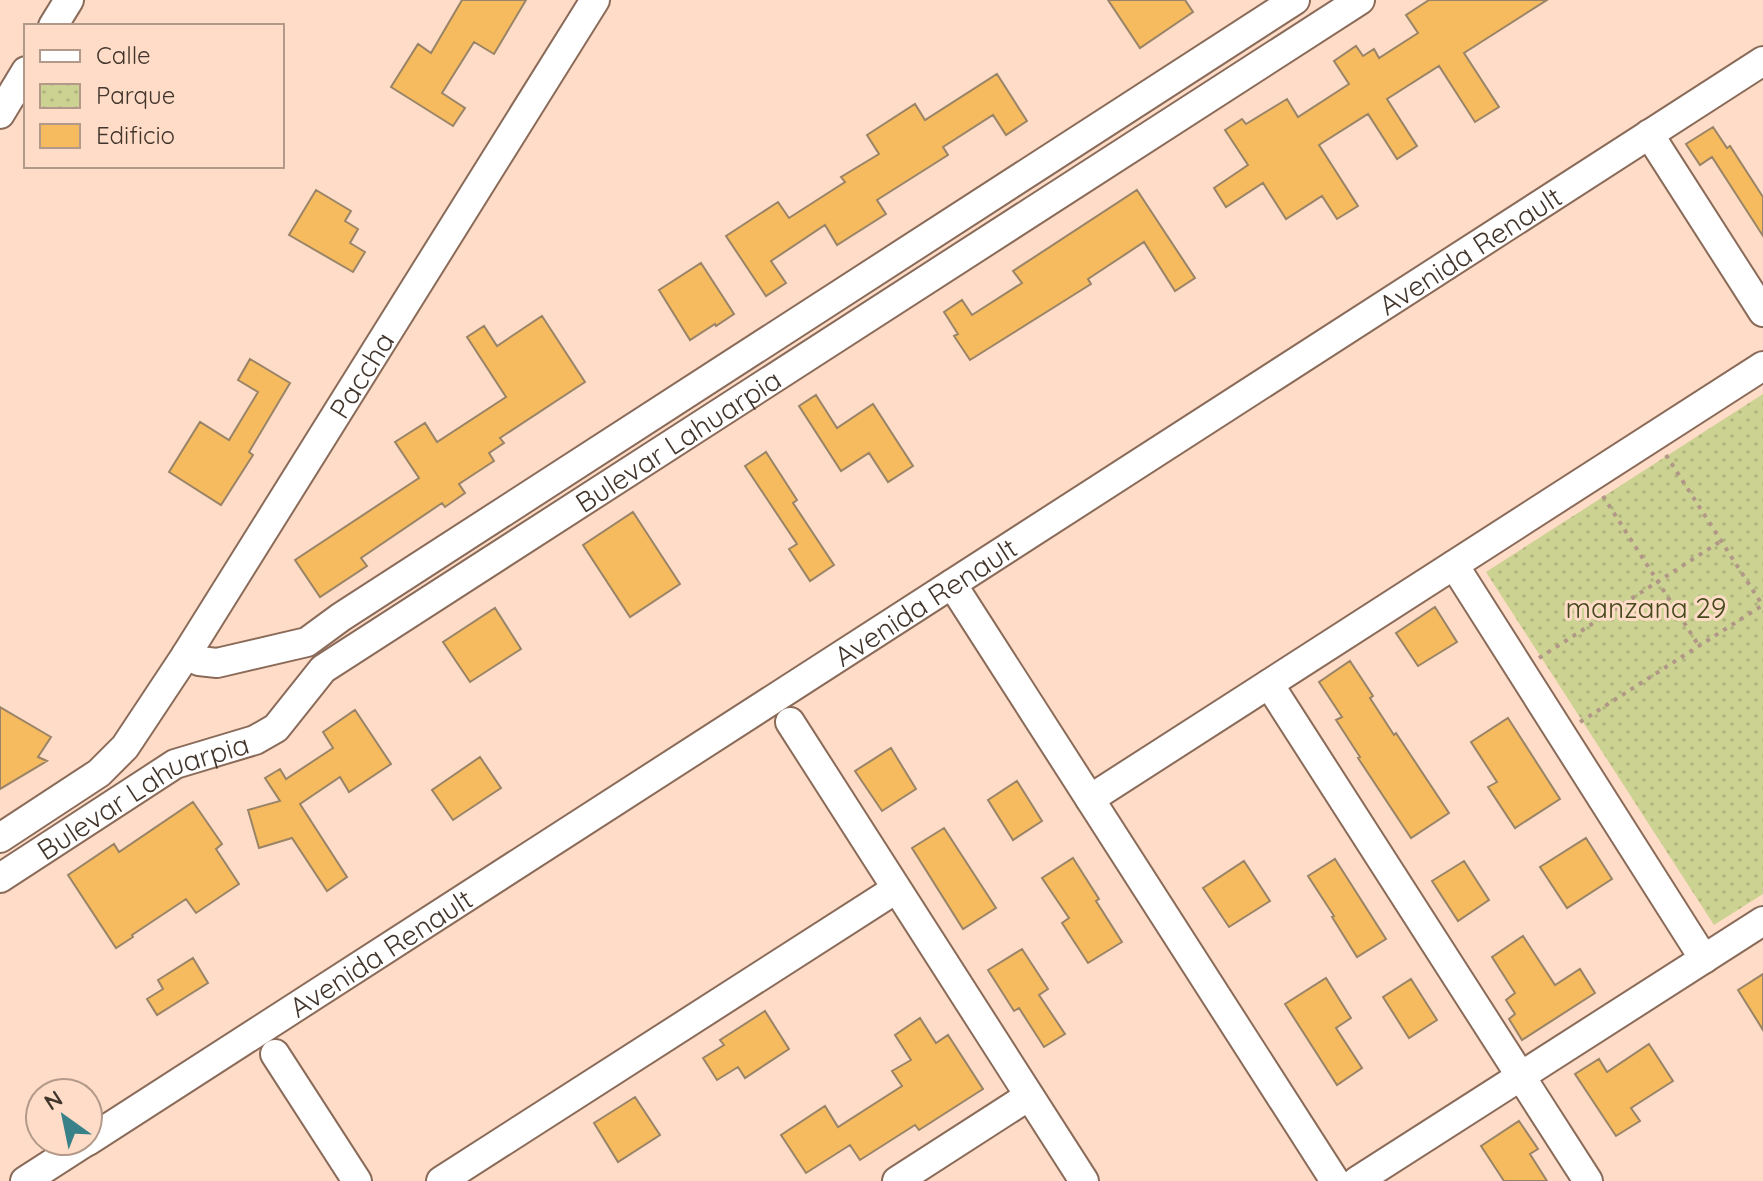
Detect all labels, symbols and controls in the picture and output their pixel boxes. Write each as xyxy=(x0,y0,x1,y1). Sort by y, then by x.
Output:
legend xyxy=(24,24,284,168)
text: Calle xyxy=(96,40,151,70)
text: Parque xyxy=(96,80,175,110)
text: Edificio xyxy=(96,120,175,150)
street label: Avenida Renault xyxy=(1372,178,1568,322)
street label: Paccha xyxy=(321,325,401,424)
street label: Bulevar Lahuarpia xyxy=(568,361,787,519)
street label: Avenida Renault xyxy=(827,529,1023,673)
park label: manzana 29 xyxy=(1565,590,1727,625)
street label: Bulevar Lahuarpia xyxy=(30,725,253,867)
street label: Avenida Renault xyxy=(282,881,479,1024)
north arrow xyxy=(24,1077,104,1157)
text: N xyxy=(39,1084,68,1116)

